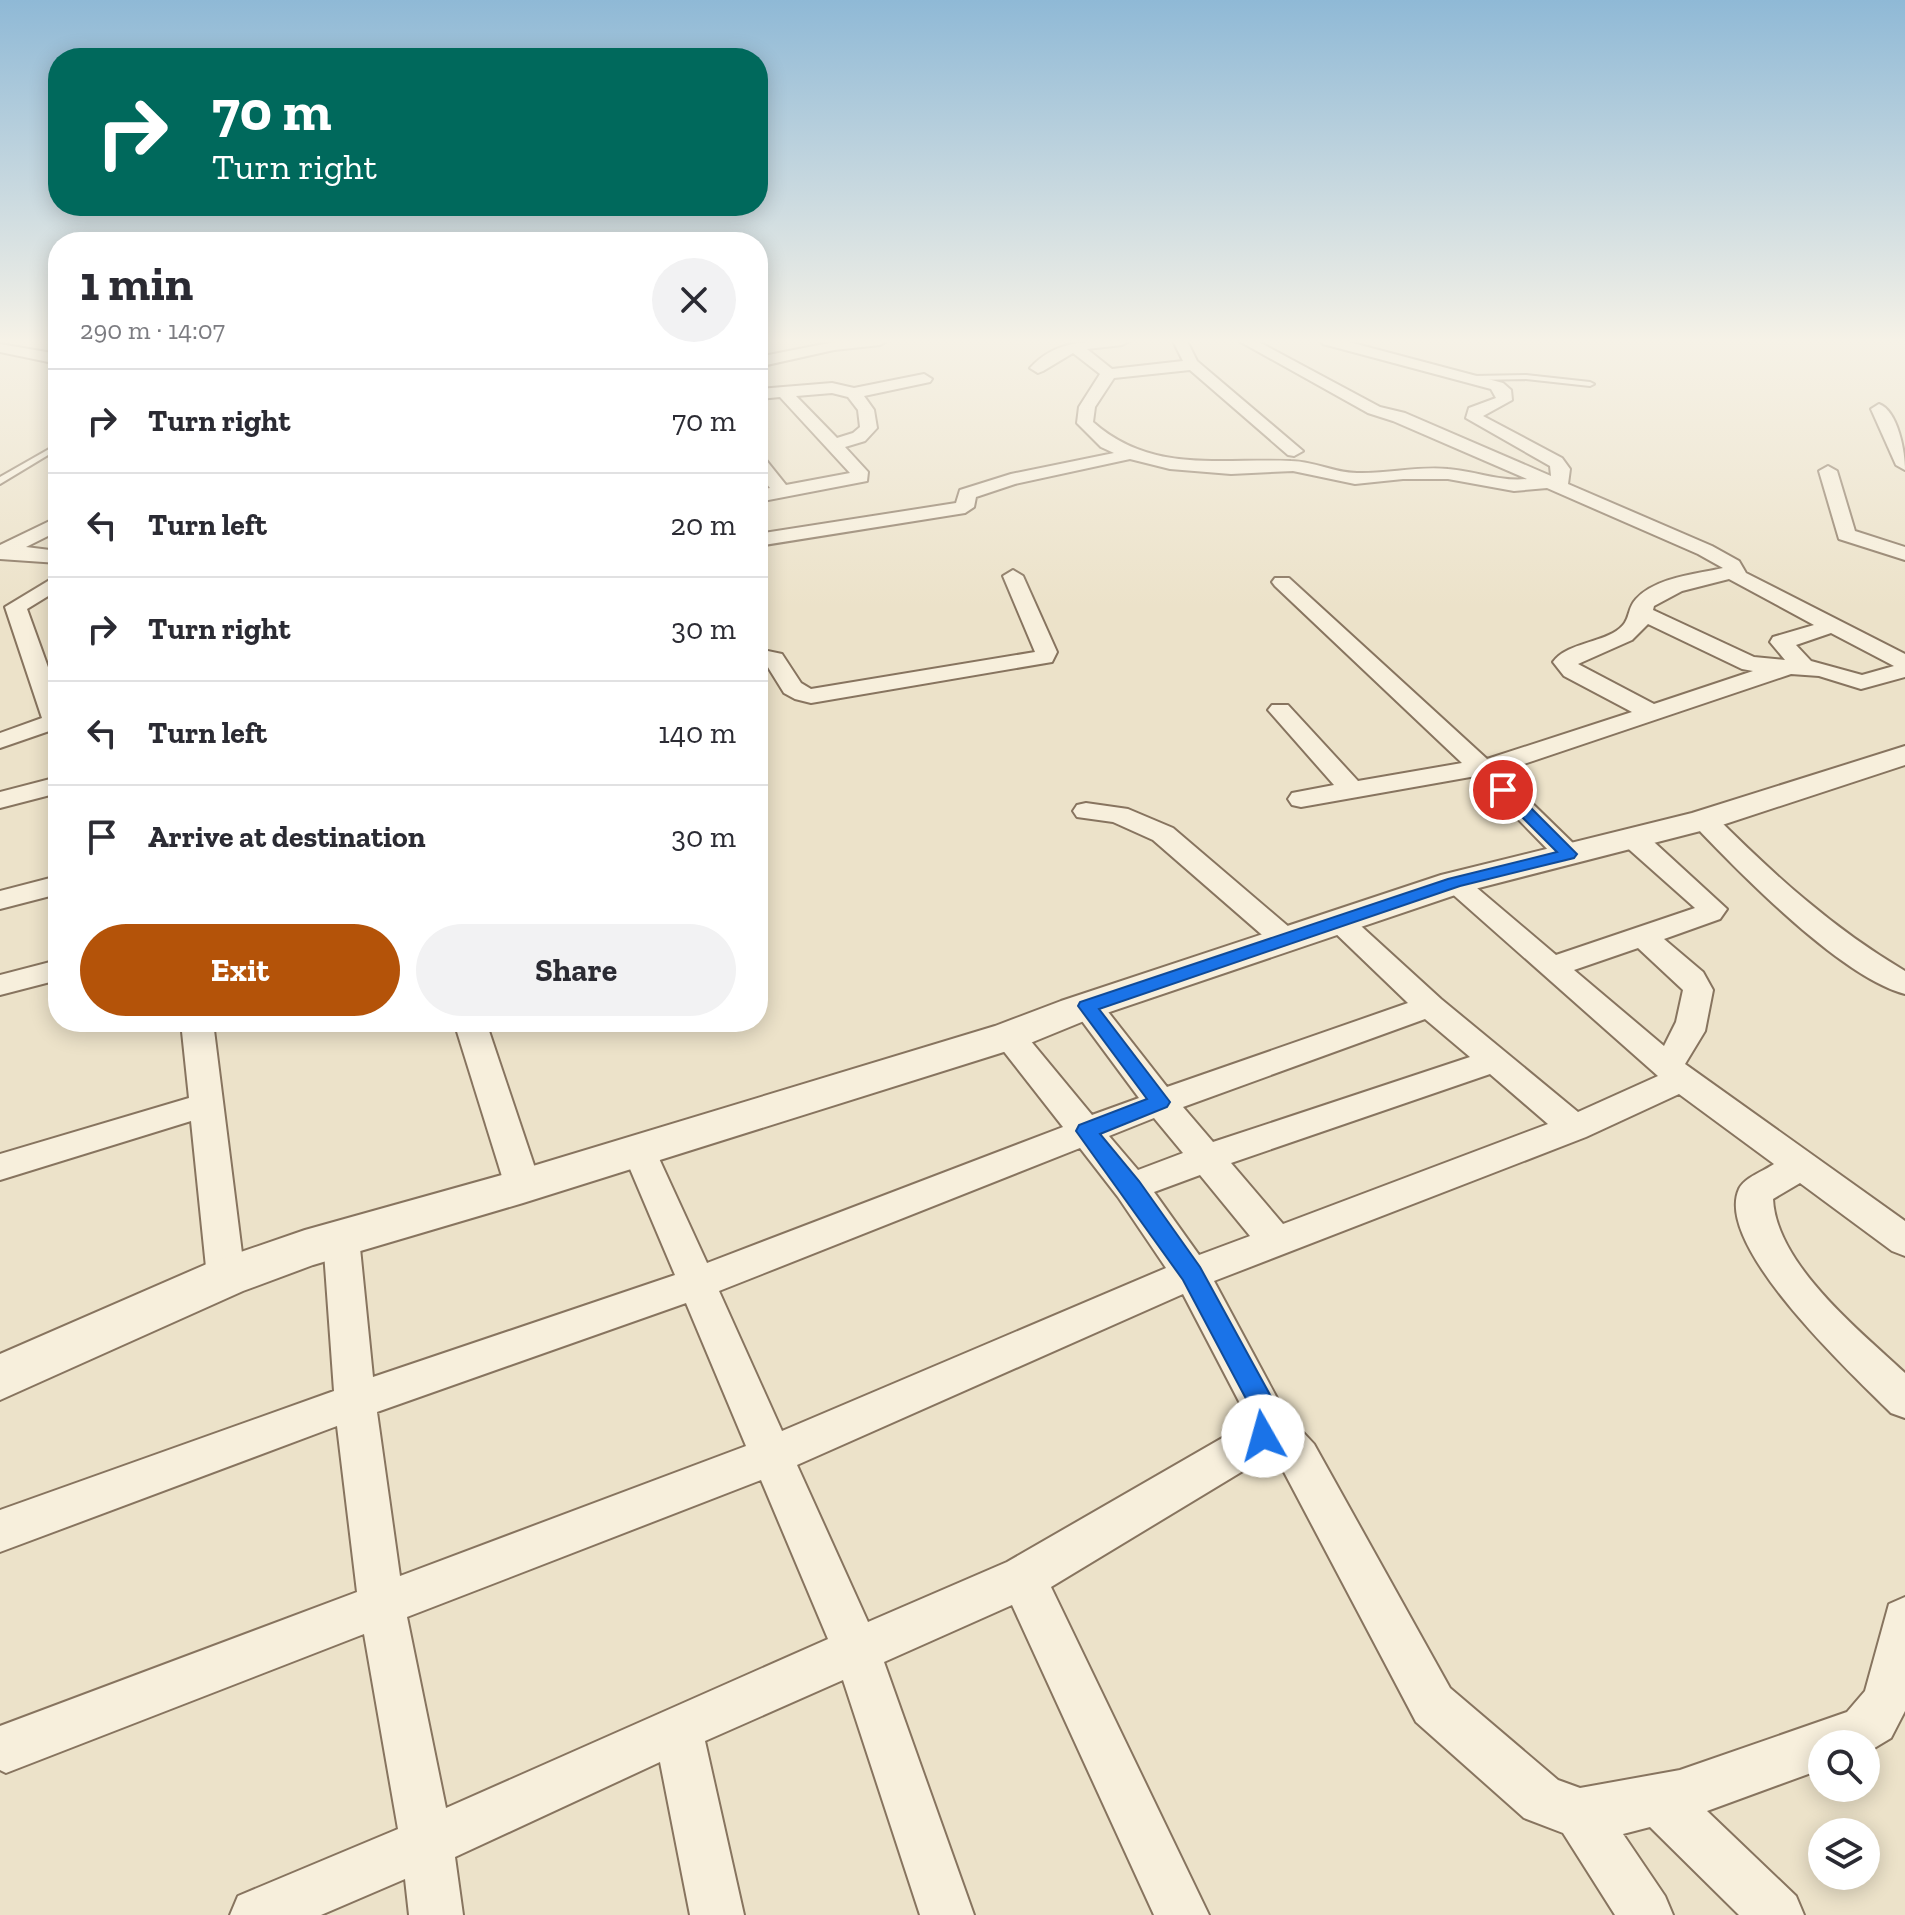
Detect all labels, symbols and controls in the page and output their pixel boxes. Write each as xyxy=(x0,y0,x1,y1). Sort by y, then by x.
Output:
text: 70 m xyxy=(212,77,332,144)
icon: right xyxy=(80,80,184,184)
text: Turn right xyxy=(212,145,377,188)
text: 1 min xyxy=(80,255,193,312)
button: close xyxy=(652,258,736,342)
text: 290 m · 14:07 xyxy=(80,314,225,346)
icon: right xyxy=(80,399,124,443)
text: Turn right xyxy=(148,403,290,439)
text: 70 m xyxy=(672,403,736,439)
icon: left xyxy=(80,503,124,547)
text: Turn left xyxy=(148,507,267,543)
text: 20 m xyxy=(671,507,736,543)
icon: right xyxy=(80,607,124,651)
text: Turn right xyxy=(148,611,290,647)
text: 30 m xyxy=(671,611,736,647)
icon: left xyxy=(80,711,124,755)
text: Turn left xyxy=(148,715,267,751)
text: 140 m xyxy=(658,715,736,751)
pin xyxy=(1469,756,1537,824)
icon: arrive xyxy=(1481,768,1525,812)
icon: arrive xyxy=(80,815,124,859)
text: Arrive at destination xyxy=(148,819,425,855)
text: 30 m xyxy=(671,819,736,855)
button: Exit xyxy=(80,924,400,1016)
button: Share xyxy=(416,924,736,1016)
position arrow xyxy=(1221,1394,1305,1478)
map controls xyxy=(1808,1730,1880,1890)
button: search xyxy=(1808,1730,1880,1802)
button: layers xyxy=(1808,1818,1880,1890)

